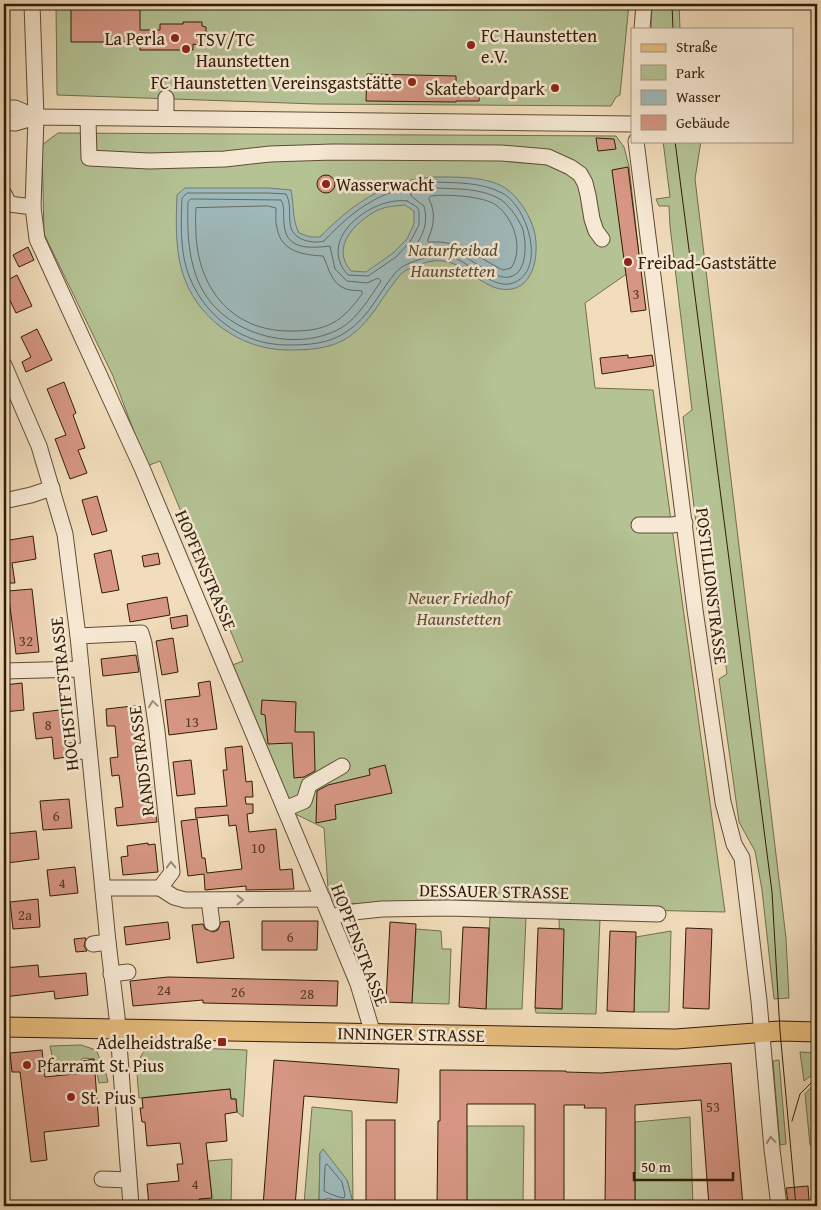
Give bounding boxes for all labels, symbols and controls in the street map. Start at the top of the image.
place label: FC Haunstetten e.V. [481,22,597,70]
place label: La Perla [105,25,165,52]
place label: TSV/TC Haunstetten [196,26,290,74]
legend [631,28,794,142]
marker: La Perla [169,32,181,44]
text: Straße [676,36,718,57]
marker: FC Haunstetten e.V. [465,39,477,51]
marker: TSV/TC Haunstetten [180,43,192,55]
text: Park [676,62,705,83]
place label: FC Haunstetten Vereinsgaststätte [151,69,402,96]
place label: Skateboardpark [425,75,546,102]
marker: FC Haunstetten Vereinsgaststätte [406,76,418,88]
marker: Skateboardpark [549,82,561,94]
text: Wasser [676,86,720,107]
text: Gebäude [676,112,730,133]
place label: Wasserwacht [336,171,435,198]
marker: Wasserwacht [320,178,332,190]
park label: Naturfreibad Haunstetten [407,236,498,284]
place label: Freibad-Gaststätte [638,249,777,276]
marker: Freibad-Gaststätte [622,256,634,268]
house number: 3 [632,283,640,304]
street label: HOPFENSTRASSE [168,505,244,635]
street label: POSTILLIONSTRASSE [689,506,735,666]
park label: Neuer Friedhof Haunstetten [407,584,514,632]
street label: HOCHSTIFTSTRASSE [42,616,86,772]
house number: 32 [19,630,33,651]
one-way arrow [148,700,159,708]
street label: RANDSTRASSE [121,704,161,818]
house number: 13 [185,711,199,732]
house number: 8 [44,714,52,735]
house number: 6 [52,805,60,826]
house number: 10 [251,837,265,858]
one-way arrow [165,861,176,869]
house number: 4 [58,872,66,893]
street label: DESSAUER STRASSE [419,876,569,906]
street label: HOPFENSTRASSE [324,880,396,1010]
one-way arrow [236,895,244,905]
house number: 2a [18,904,32,925]
house number: 6 [286,926,294,947]
house number: 24 [157,979,171,1000]
house number: 26 [231,981,245,1002]
house number: 28 [300,983,314,1004]
street label: INNINGER STRASSE [337,1019,485,1049]
place label: Adelheidstraße [97,1029,212,1056]
marker: Adelheidstraße [216,1036,228,1048]
place label: Pfarramt St. Pius [37,1052,164,1079]
marker: Pfarramt St. Pius [21,1059,33,1071]
place label: St. Pius [81,1084,136,1111]
marker: St. Pius [65,1091,77,1103]
house number: 53 [706,1096,720,1117]
one-way arrow [766,1136,777,1144]
scale bar [634,1150,732,1182]
text: 50 m [641,1156,672,1177]
house number: 4 [191,1173,199,1194]

